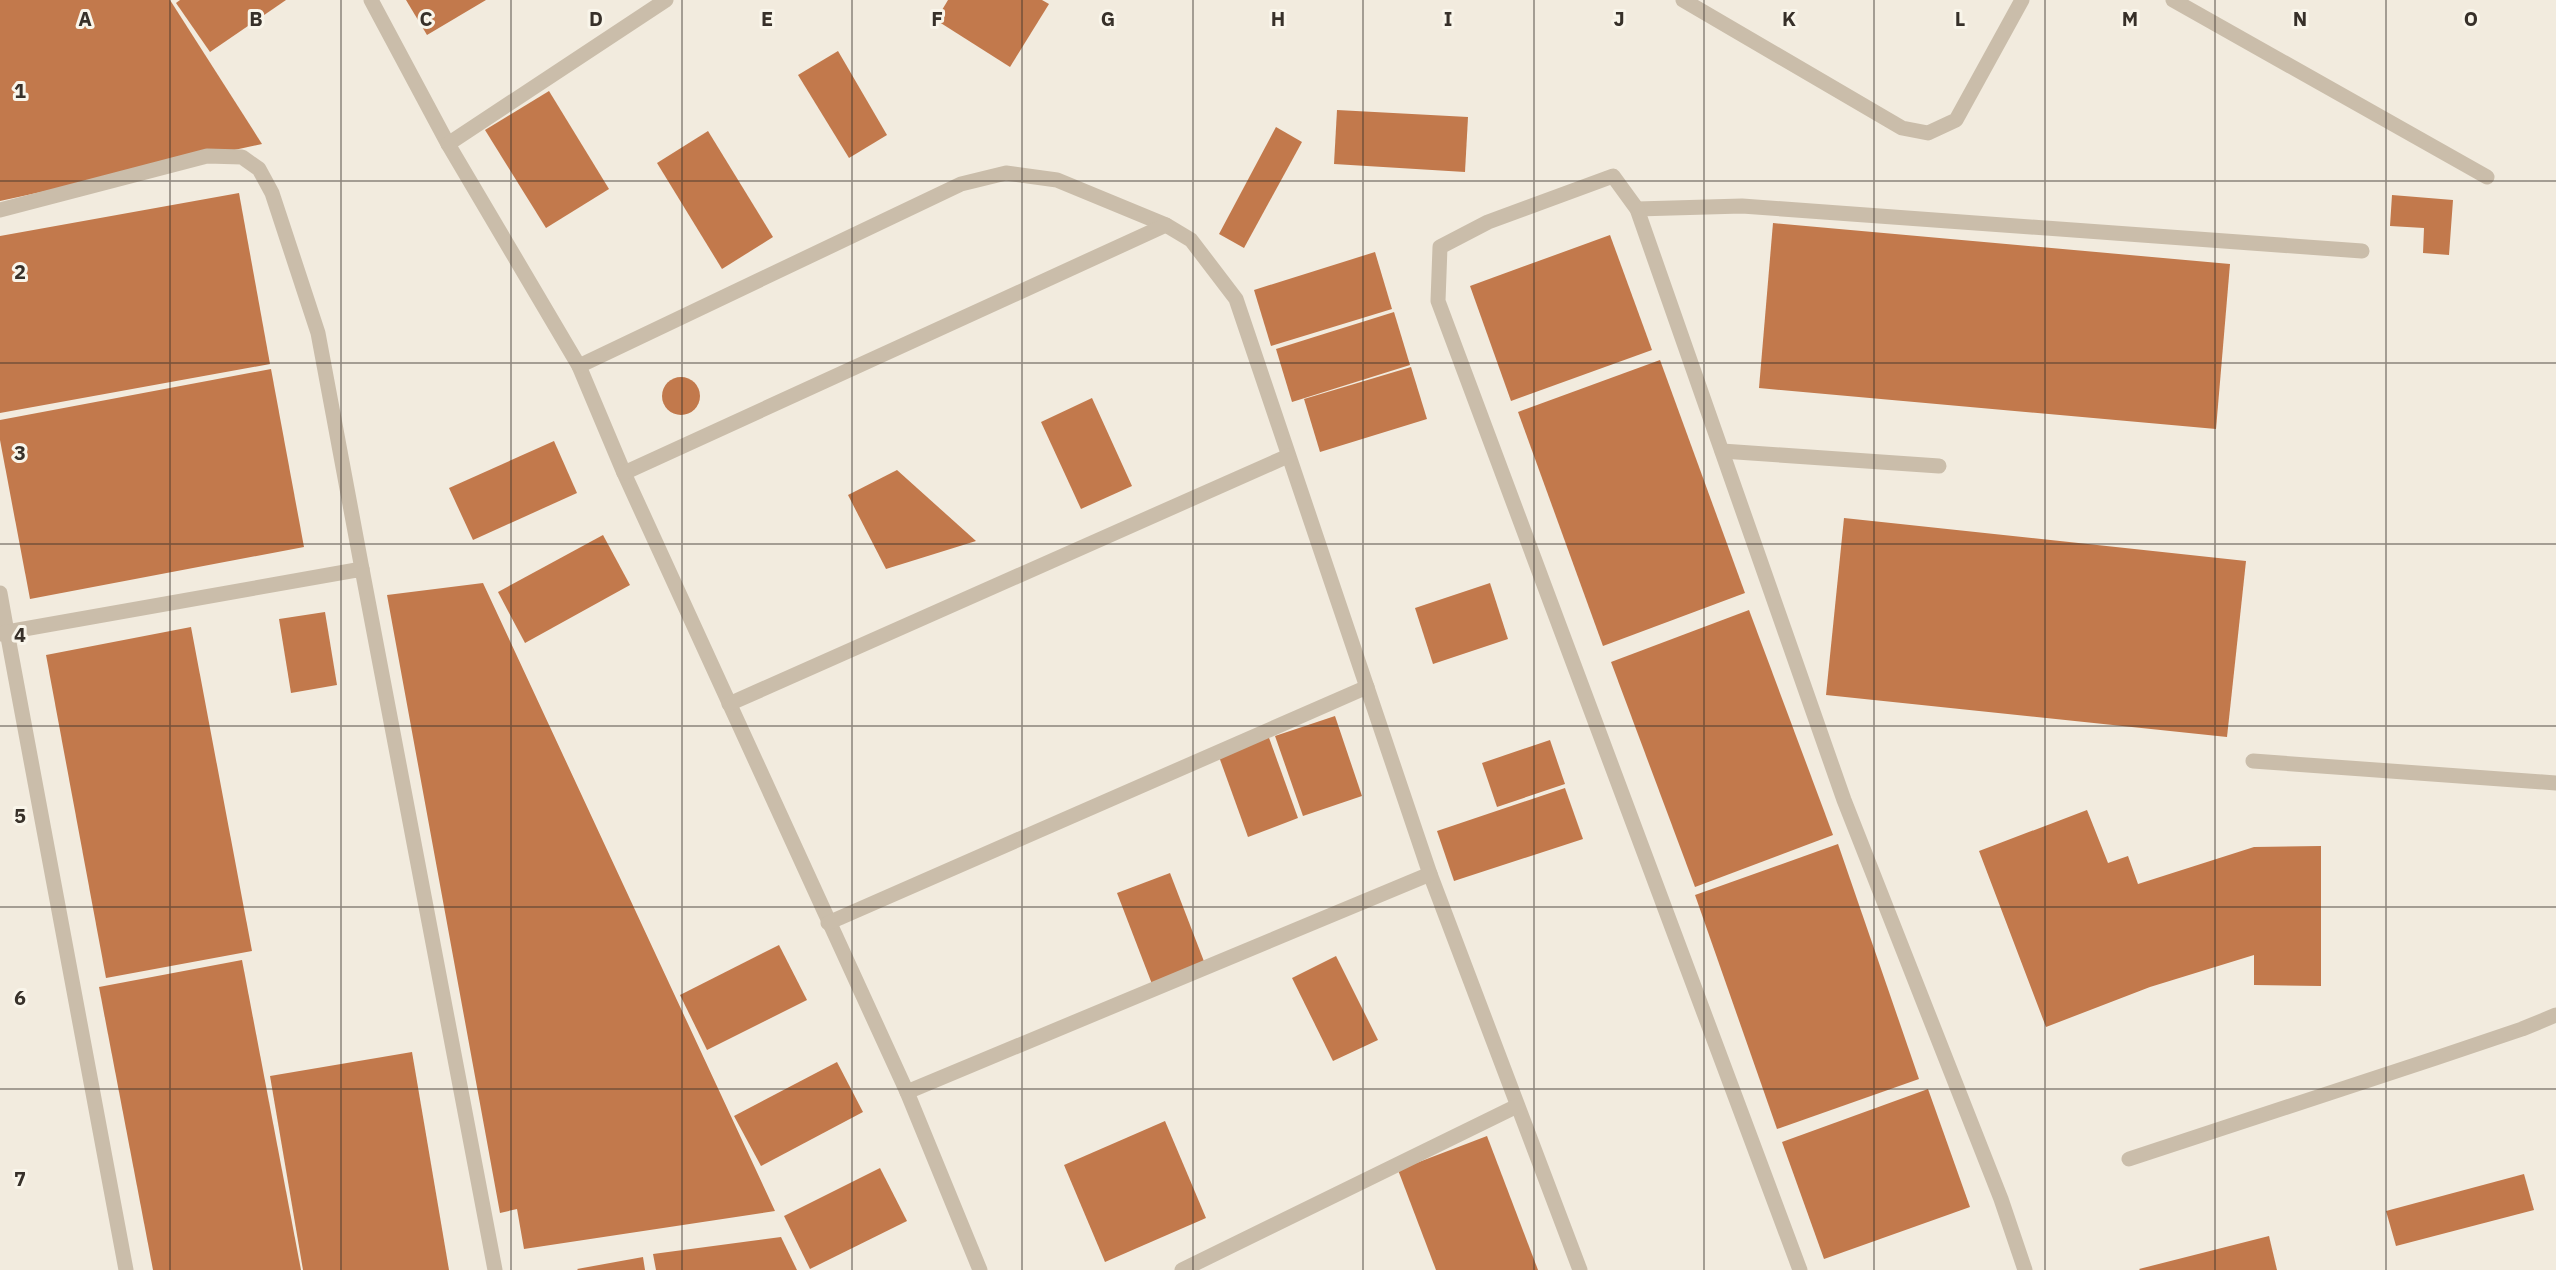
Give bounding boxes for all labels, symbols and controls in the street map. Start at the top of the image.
text: A [78,5,92,32]
text: B [249,5,263,32]
text: C [419,5,433,32]
text: D [589,5,603,32]
text: E [761,5,773,32]
text: F [931,5,943,32]
text: G [1101,5,1115,32]
text: H [1271,5,1285,32]
text: I [1444,5,1452,32]
text: J [1613,5,1625,32]
text: K [1782,5,1796,32]
text: L [1955,5,1965,32]
text: M [2122,5,2138,32]
text: N [2293,5,2307,32]
text: O [2464,5,2478,32]
text: 1 [14,77,26,104]
text: 2 [14,258,26,285]
text: 3 [14,439,26,466]
text: 4 [14,621,26,648]
text: 5 [14,802,26,829]
text: 6 [14,984,26,1011]
text: 7 [14,1165,26,1192]

